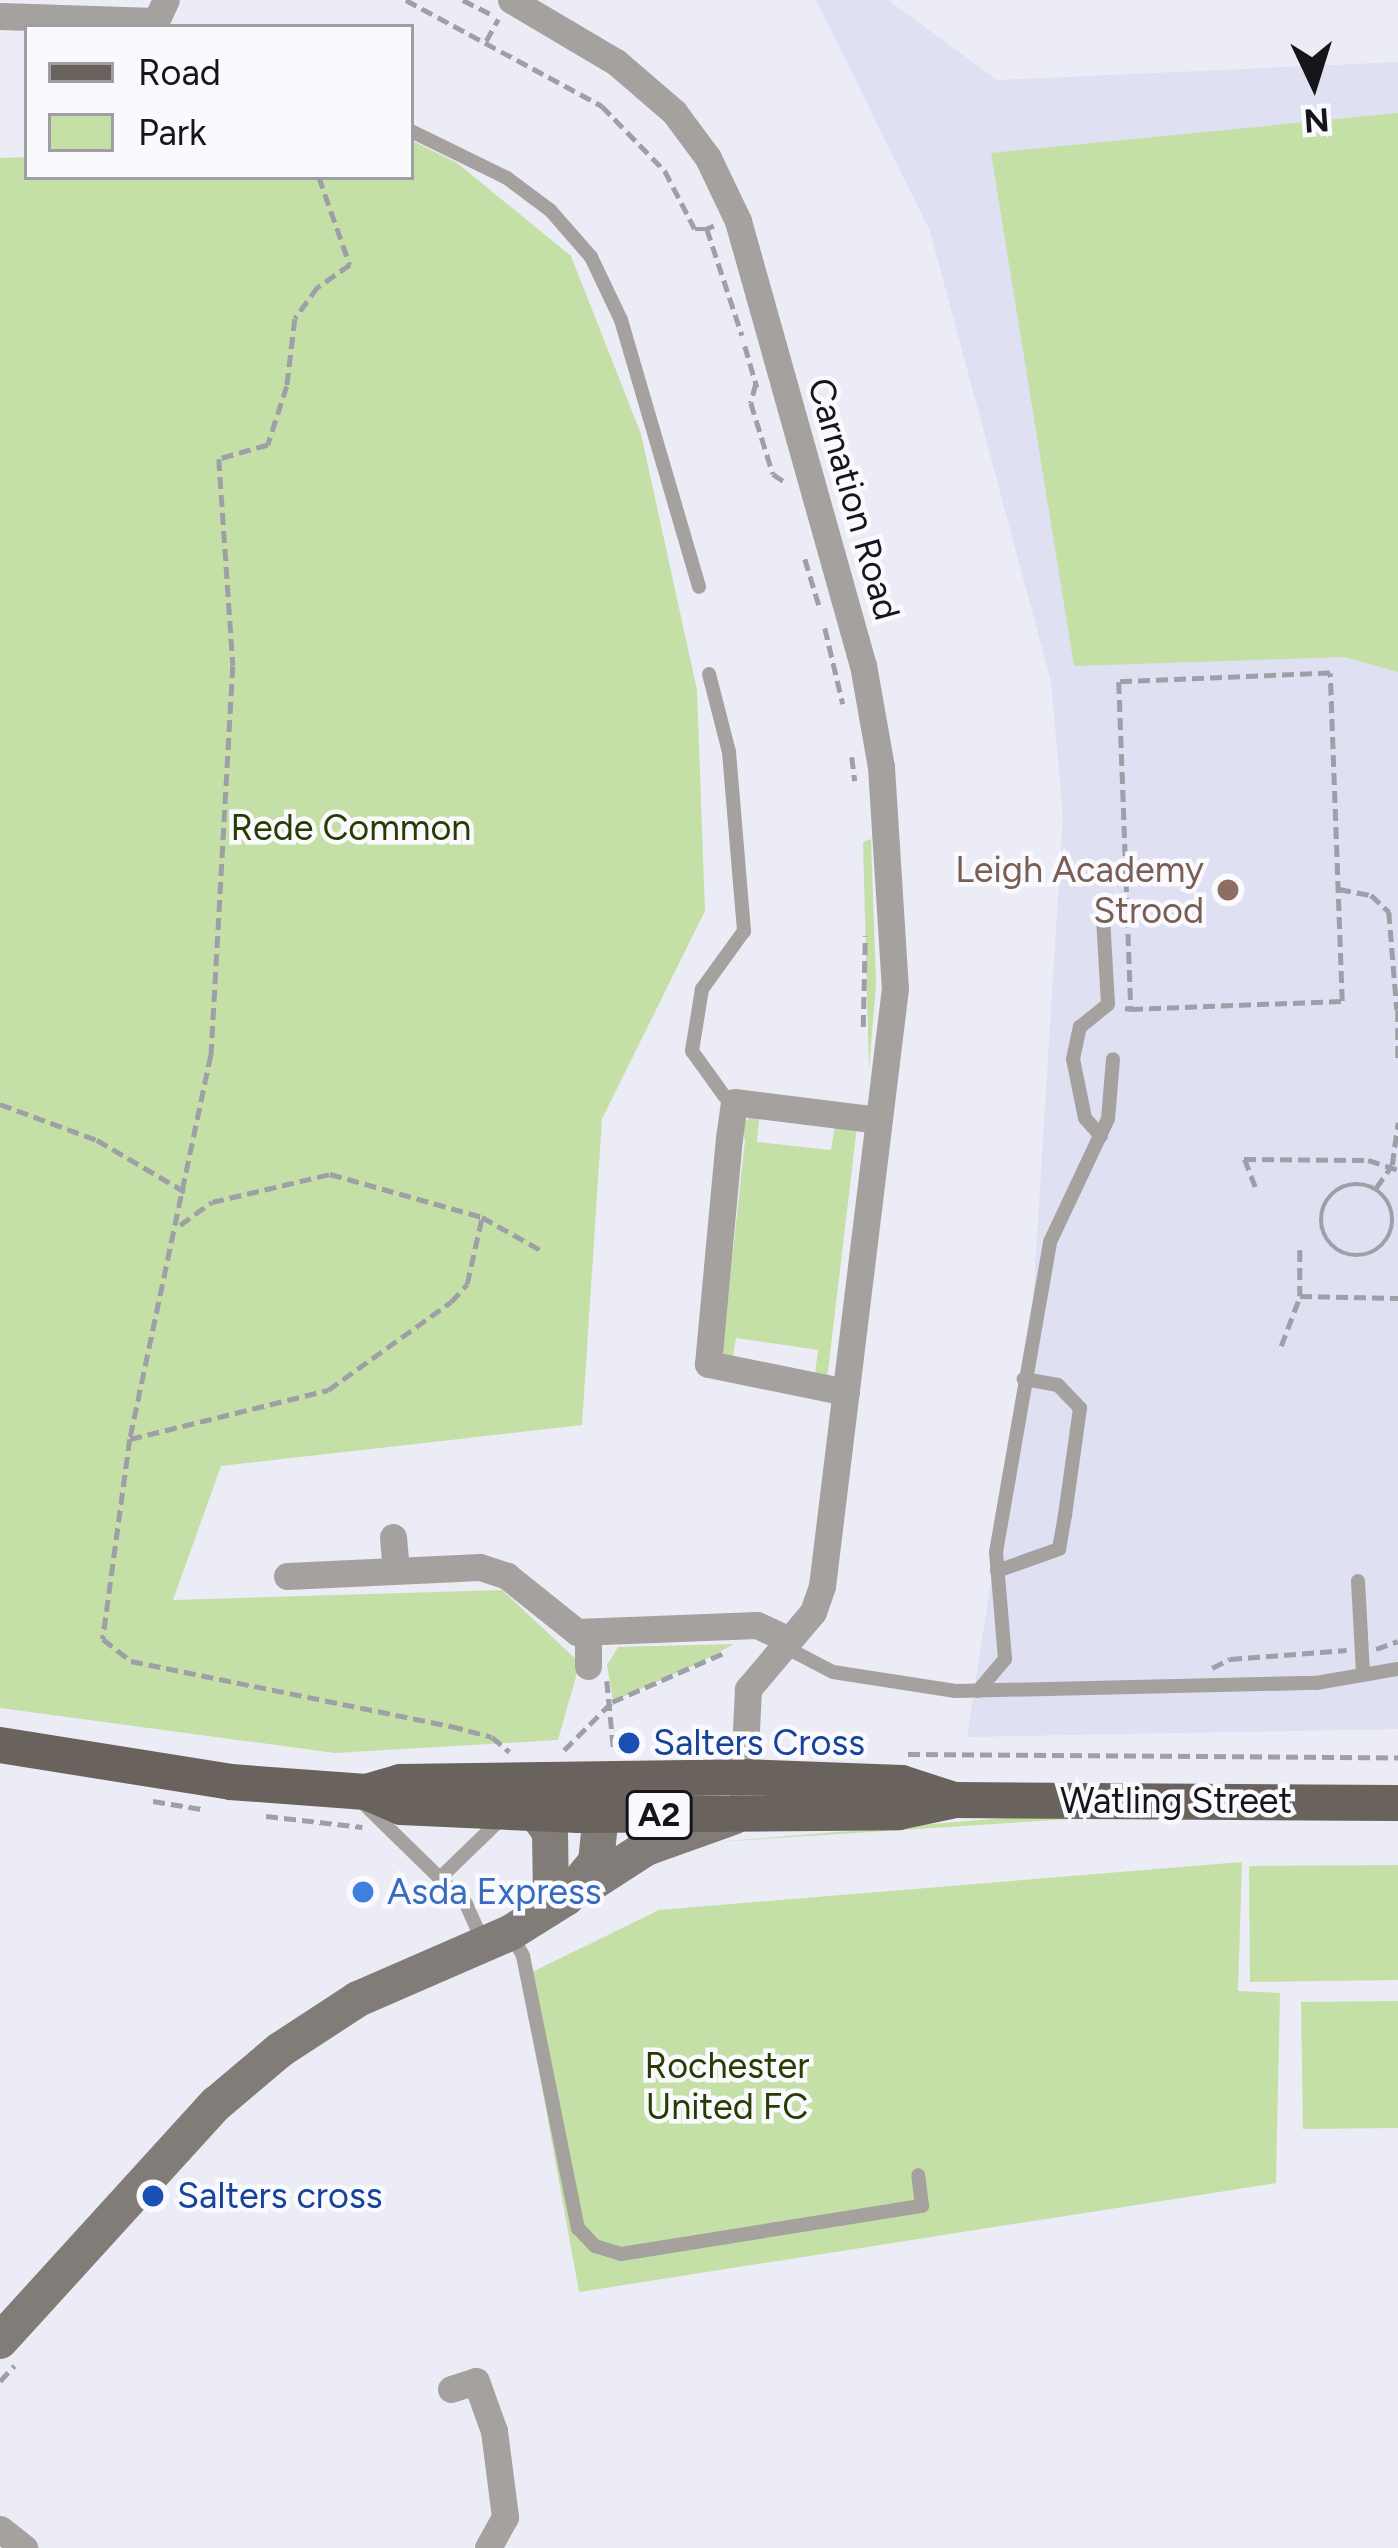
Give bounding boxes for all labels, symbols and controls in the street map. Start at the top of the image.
legend [24,24,414,180]
north arrow [1254,24,1374,144]
text: Road [138,51,221,94]
text: N [1302,100,1331,141]
text: Park [138,111,206,154]
street label: Carnation Road [799,373,909,625]
park label: Rede Common [231,806,471,850]
place label: Leigh Academy Strood [955,847,1204,932]
marker: Leigh Academy Strood [1215,877,1241,903]
place label: Salters Cross [653,1721,865,1765]
marker: Salters Cross [616,1730,642,1756]
street label: Watling Street [1060,1779,1292,1823]
road number: A2 [623,1788,695,1842]
place label: Asda Express [387,1870,602,1914]
marker: Asda Express [350,1879,376,1905]
park label: Rochester United FC [645,2043,809,2128]
place label: Salters cross [177,2174,382,2218]
marker: Salters cross [140,2183,166,2209]

